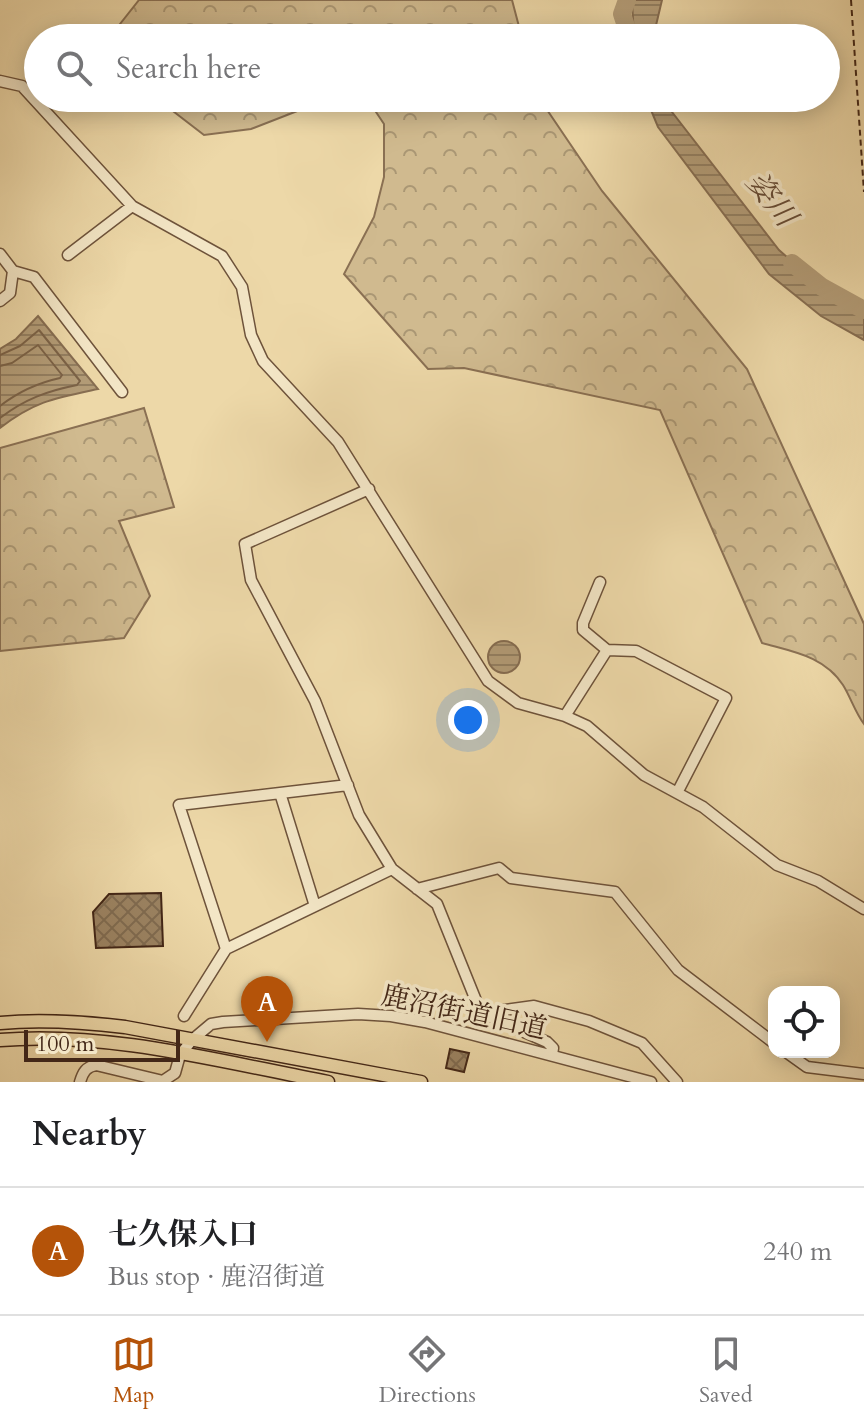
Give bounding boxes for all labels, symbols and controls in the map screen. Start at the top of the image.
search box [24,24,840,112]
icon: search [52,46,96,90]
text: Search here [116,48,261,89]
water label: 姿川 [736,163,807,238]
your location [448,700,488,740]
pin: A [241,976,293,1042]
street label: 鹿沼街道旧道 [378,976,550,1048]
map controls [768,986,840,1058]
button: locate [768,986,840,1058]
scale bar [24,1026,180,1062]
text: 100 m [36,1029,94,1059]
text: Nearby [32,1111,147,1157]
text: 七久保入口 [108,1214,258,1255]
text: A [48,1234,68,1269]
text: 240 m [763,1234,832,1269]
text: Bus stop · 鹿沼街道 [108,1259,325,1294]
tab: Map [112,1332,156,1410]
tab: Directions [379,1332,476,1410]
tab: Saved [699,1332,752,1410]

